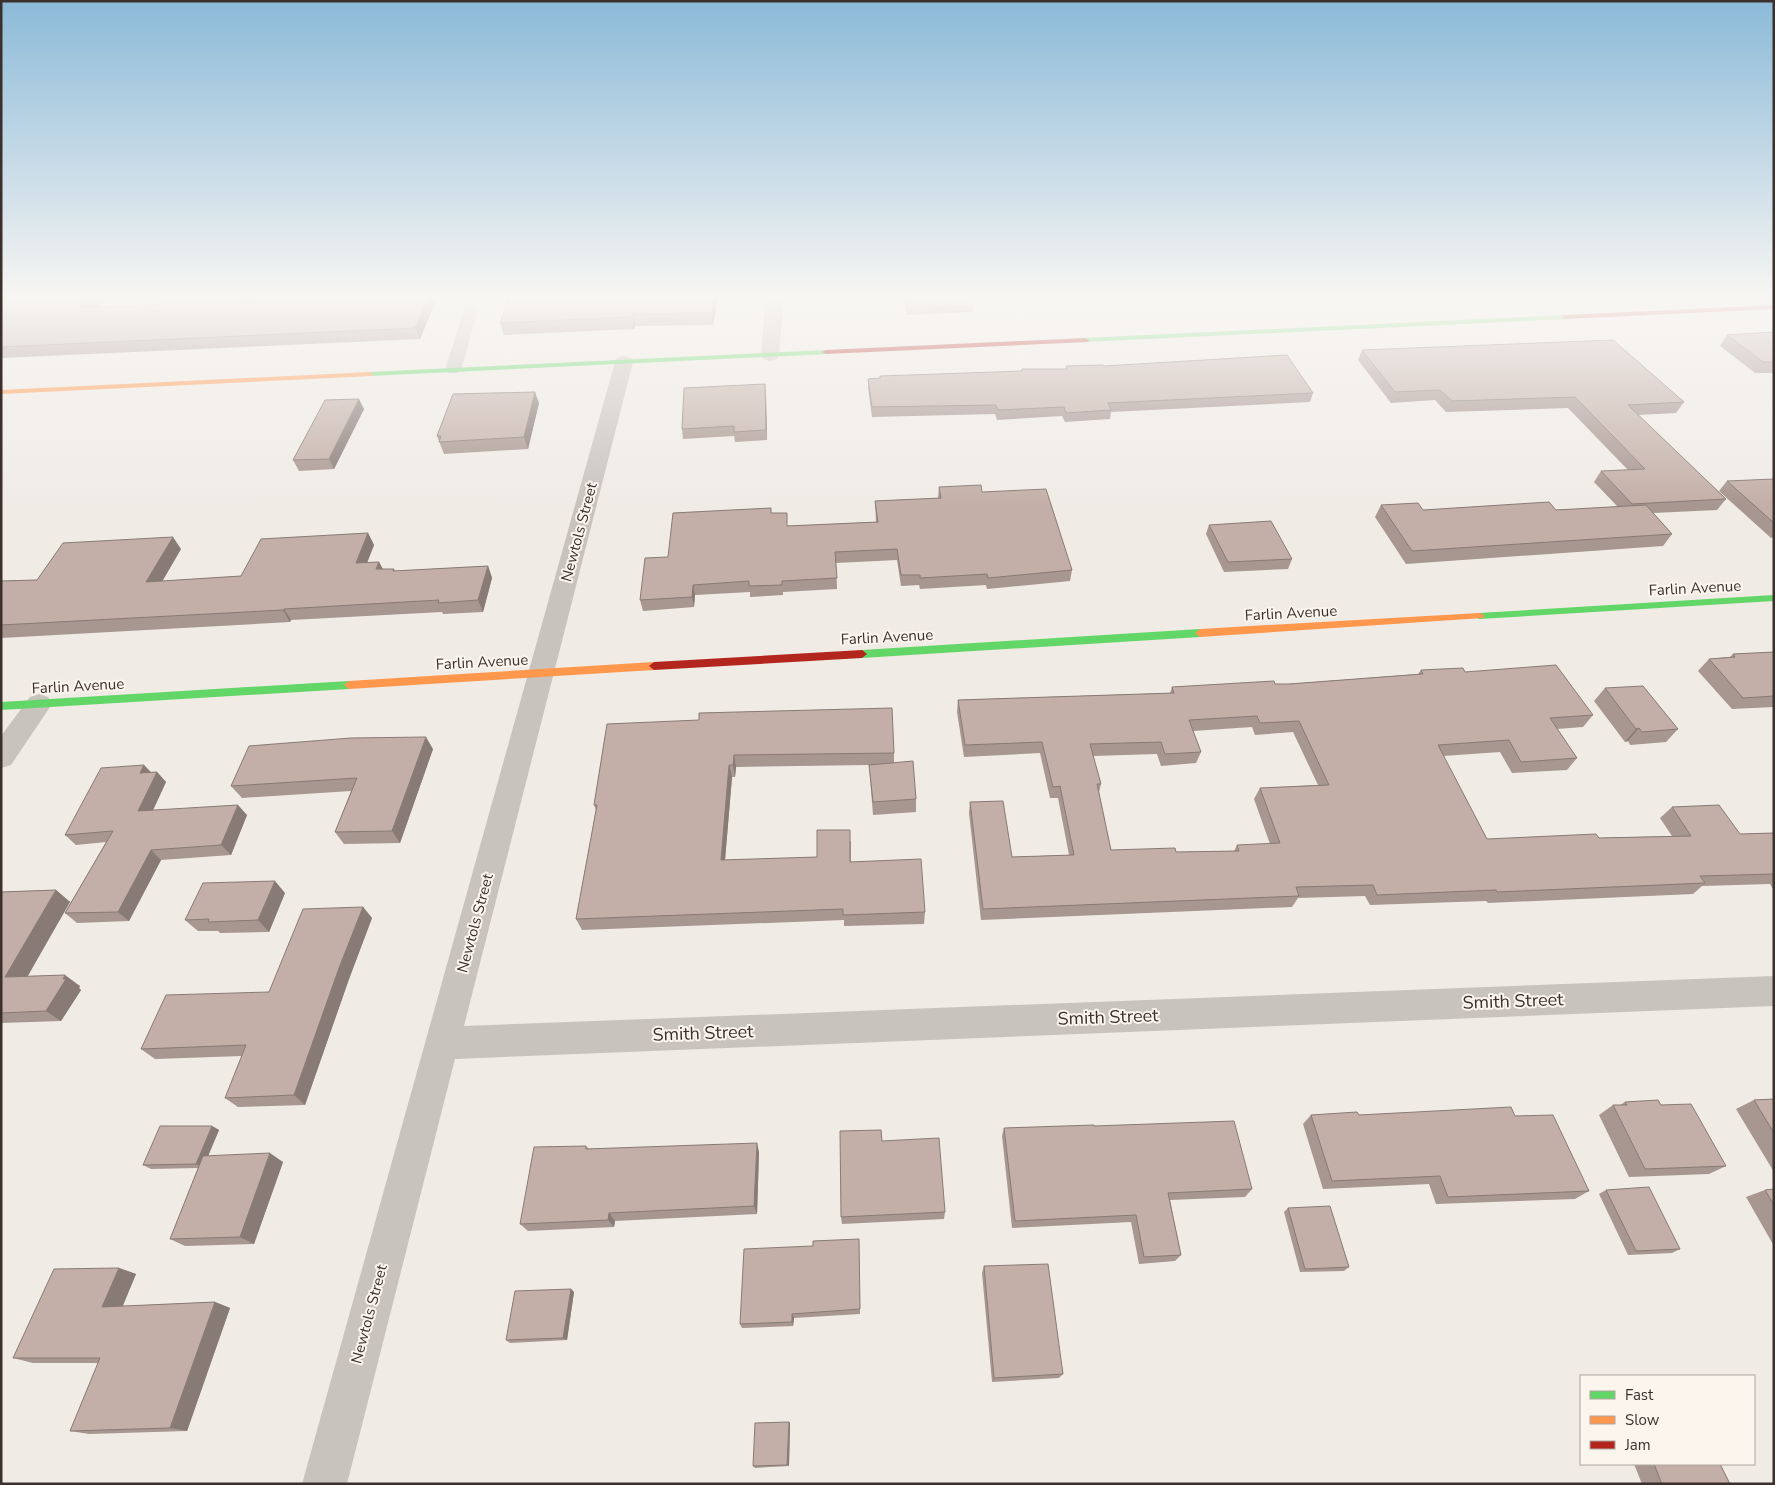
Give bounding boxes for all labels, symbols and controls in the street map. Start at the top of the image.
street label: Newtols Street [556,480,602,584]
street label: Farlin Avenue [1648,576,1742,600]
street label: Farlin Avenue [1244,601,1338,625]
street label: Farlin Avenue [840,625,934,649]
street label: Farlin Avenue [435,650,529,674]
street label: Farlin Avenue [31,674,125,698]
street label: Newtols Street [452,871,498,975]
street label: Smith Street [1462,987,1565,1015]
street label: Smith Street [1057,1003,1160,1031]
street label: Smith Street [652,1019,755,1047]
street label: Newtols Street [346,1262,392,1366]
legend [1580,1375,1755,1465]
text: Fast [1625,1385,1654,1405]
text: Slow [1625,1410,1660,1430]
text: Jam [1624,1435,1651,1455]

